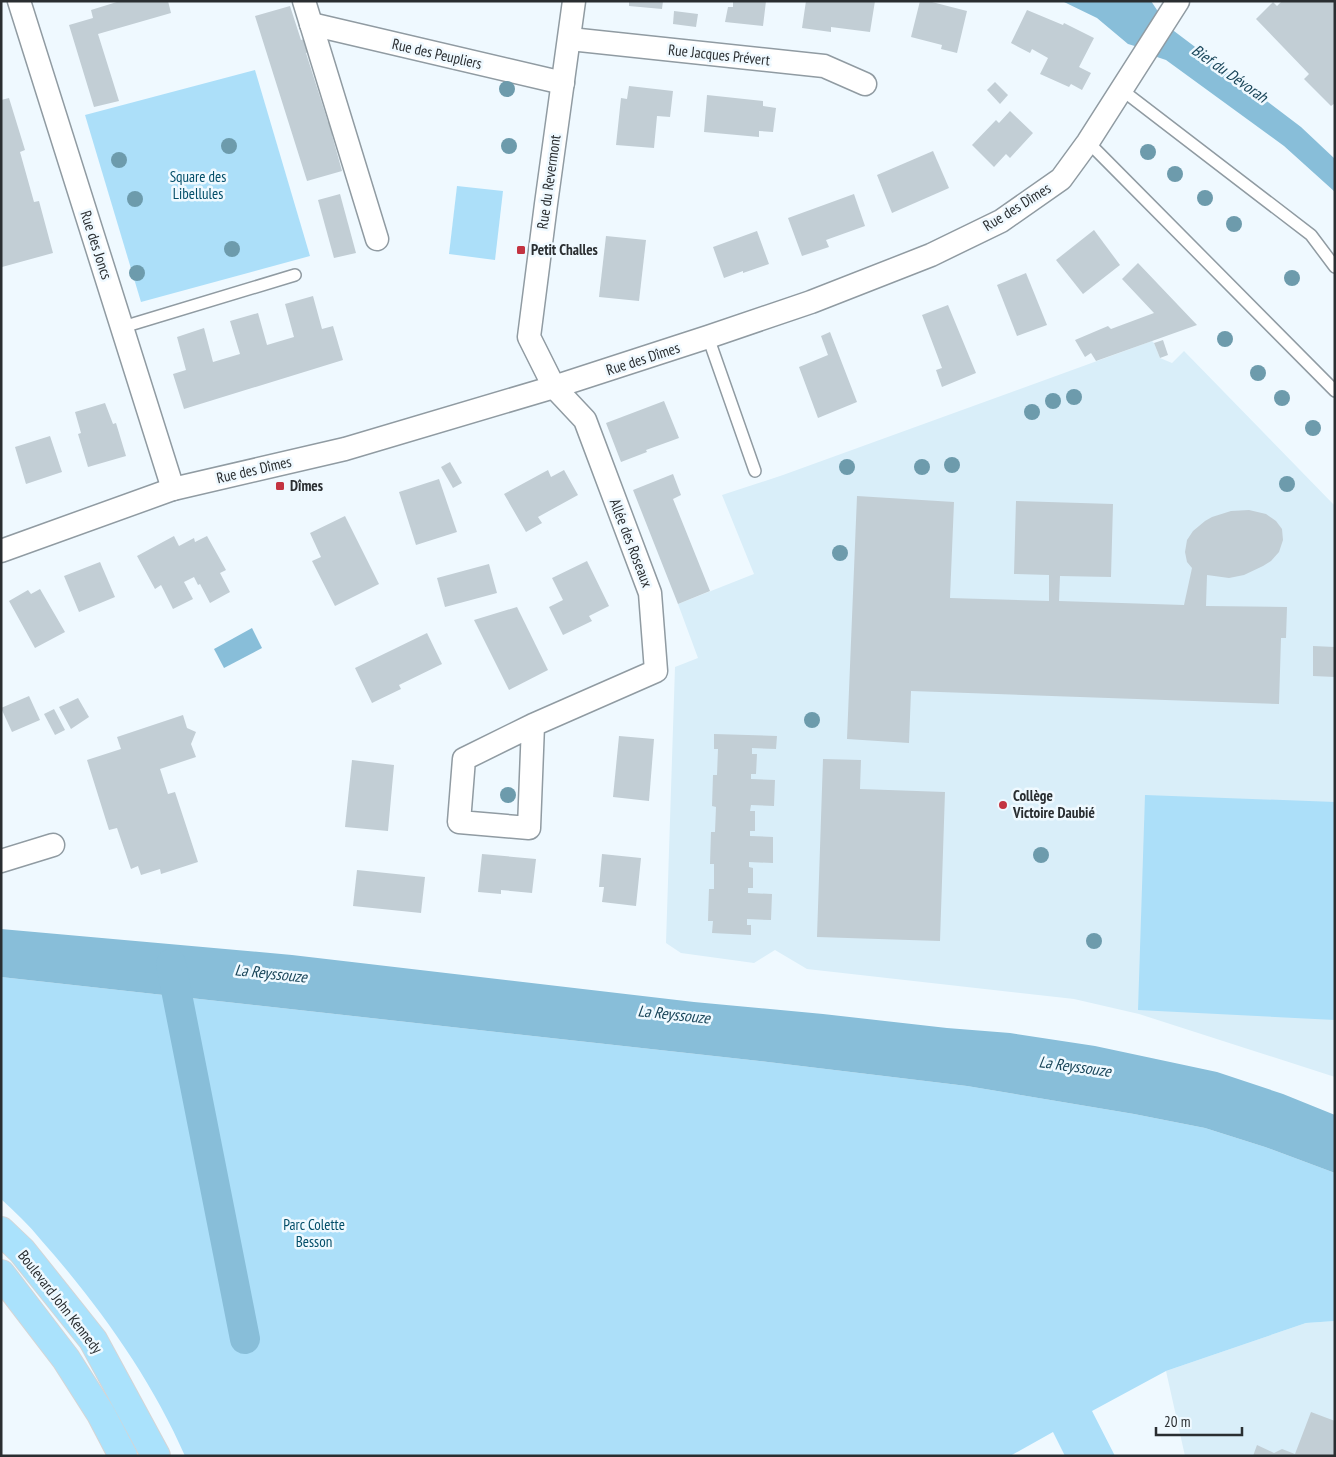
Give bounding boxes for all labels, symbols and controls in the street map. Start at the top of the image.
street label: Rue des Peupliers [390,34,484,73]
street label: Rue Jacques Prévert [667,40,771,69]
water label: Bief du Dévorah [1188,40,1273,107]
street label: Rue du Revermont [532,134,565,230]
park label: Square des Libellules [170,167,226,203]
street label: Rue des Dîmes [979,178,1054,235]
street label: Rue des Joncs [76,208,116,282]
place label: Petit Challes [531,240,598,259]
marker: Petit Challes [515,244,527,256]
street label: Rue des Dîmes [604,338,682,379]
street label: Rue des Dîmes [215,452,293,487]
place label: Dîmes [290,476,323,495]
marker: Dîmes [274,480,286,492]
street label: Allée des Roseaux [606,496,657,590]
place label: Collège Victoire Daubié [1012,786,1095,822]
marker: Collège Victoire Daubié [997,799,1009,811]
water label: La Reyssouze [234,959,309,987]
water label: La Reyssouze [637,1000,712,1028]
water label: La Reyssouze [1038,1051,1114,1081]
park label: Parc Colette Besson [283,1215,345,1251]
street label: Boulevard John Kennedy [14,1246,107,1357]
scale bar [1156,1404,1242,1436]
text: 20 m [1164,1412,1190,1431]

